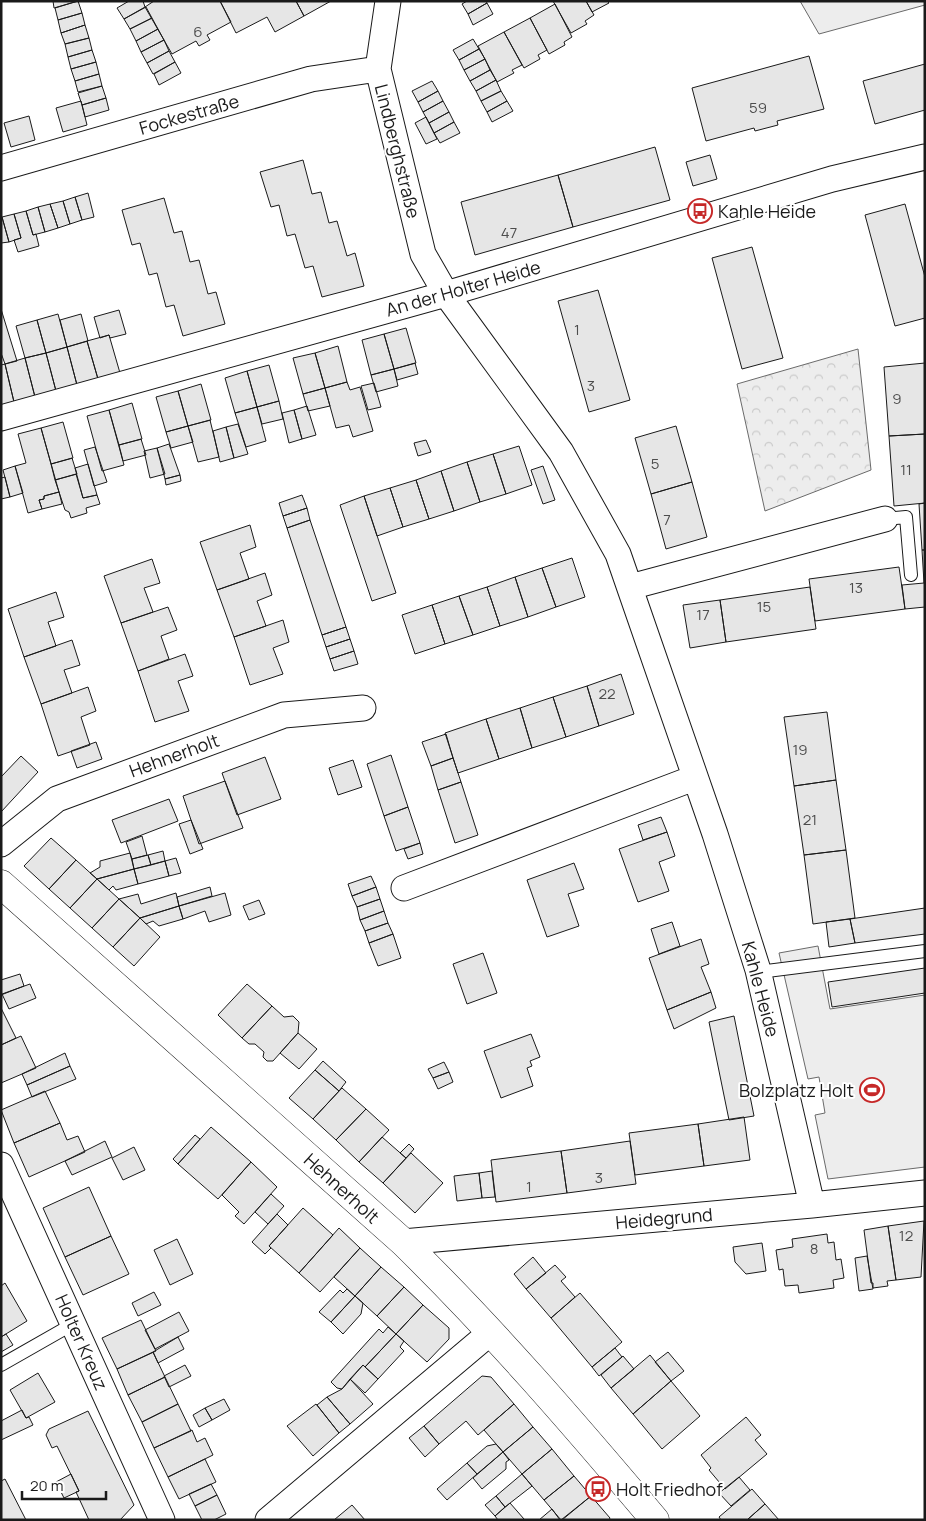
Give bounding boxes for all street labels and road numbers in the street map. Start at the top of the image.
street label: Lindberghstraße [370,81,426,221]
street label: Fockestraße [136,88,242,140]
street label: An der Holter Heide [383,254,543,322]
street label: Hehnerholt [126,728,222,782]
street label: Kahle Heide [737,939,785,1039]
street label: Hehnerholt [299,1148,385,1228]
street label: Heidegrund [614,1202,714,1234]
street label: Holter Kreuz [50,1290,114,1394]

